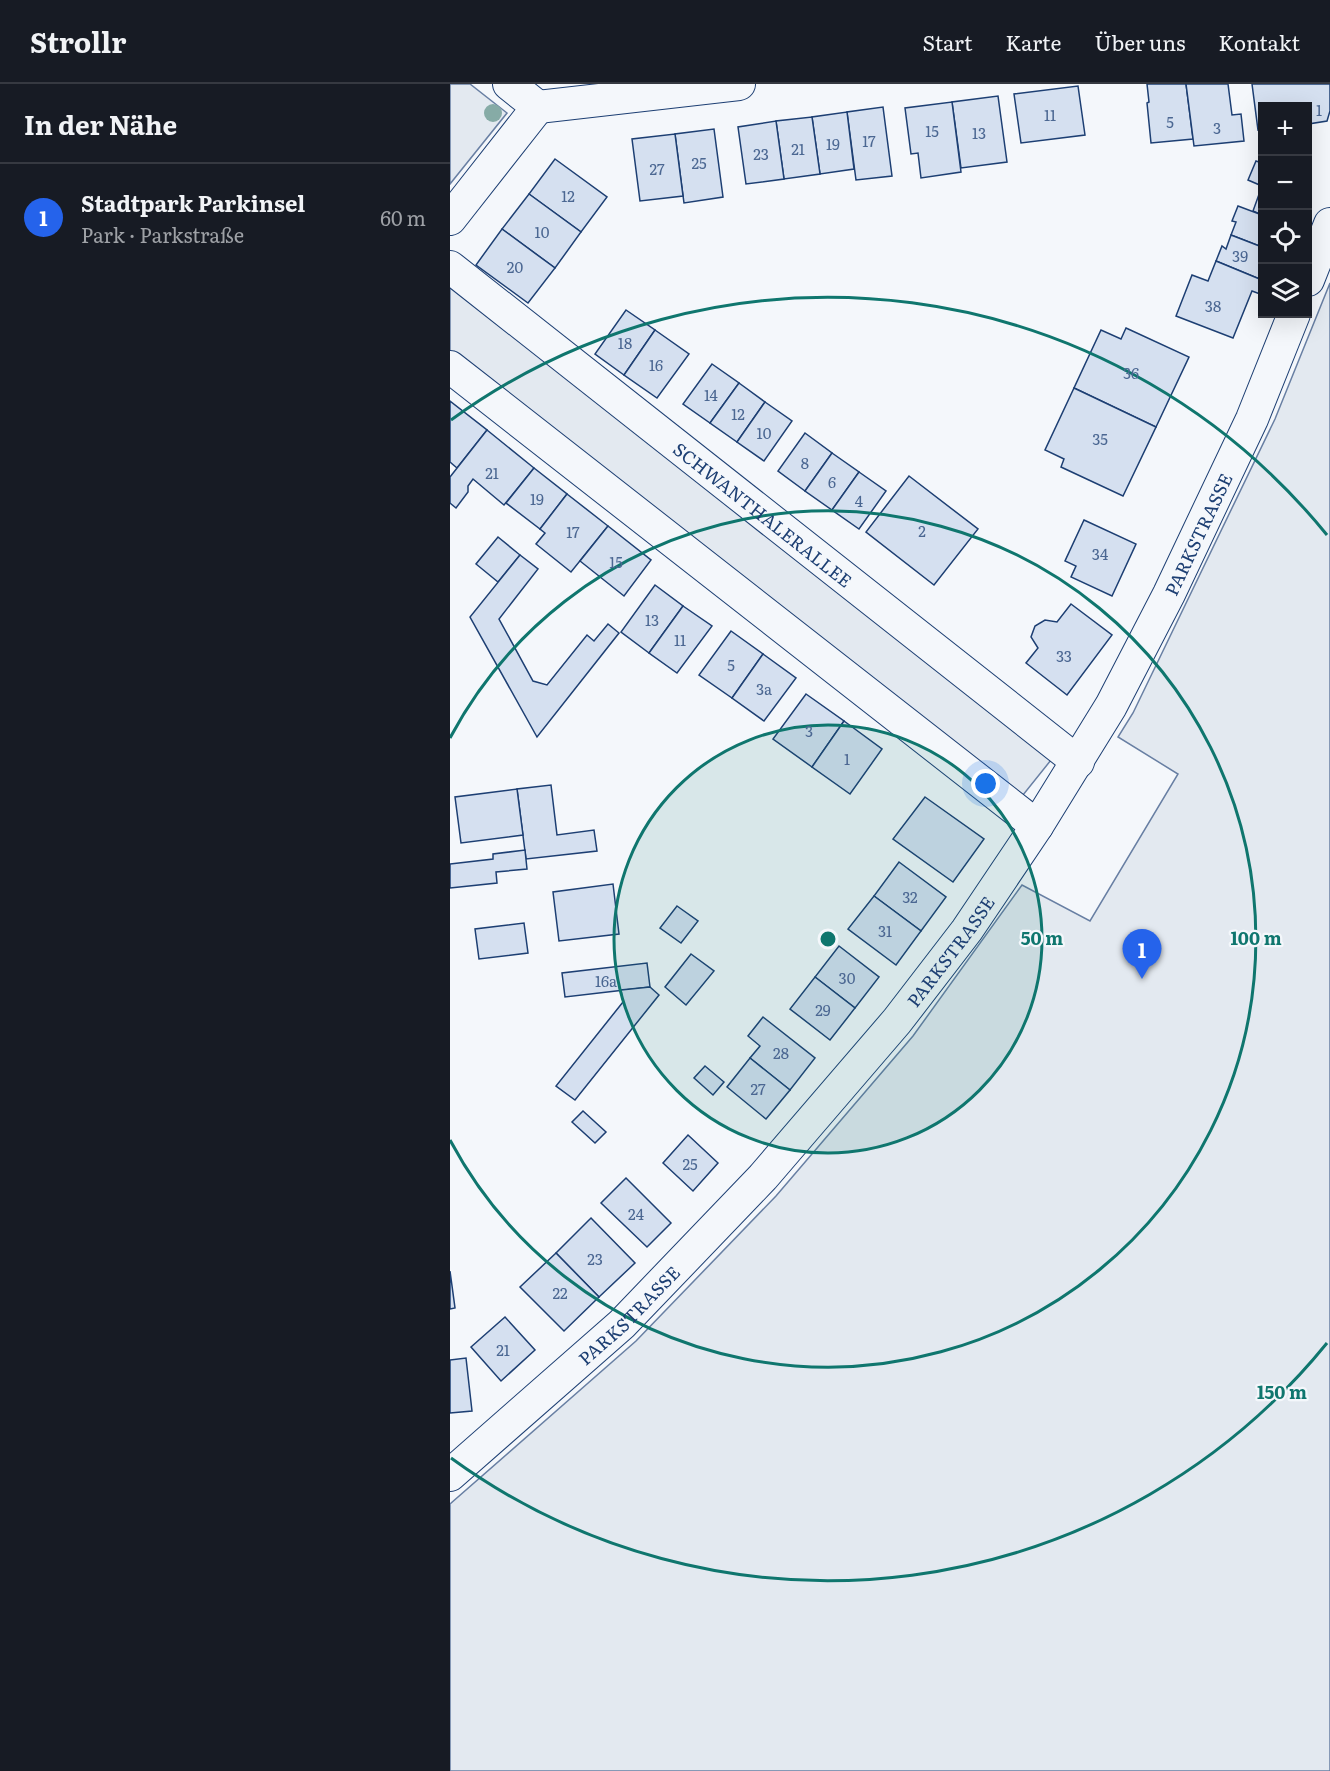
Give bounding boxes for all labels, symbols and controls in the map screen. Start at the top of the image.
text: Strollr [30,20,126,62]
text: Start [922,26,973,57]
text: Karte [1006,26,1061,57]
text: Über uns [1094,26,1185,57]
text: Kontakt [1218,26,1300,57]
house number: 1 [1316,98,1322,121]
map controls [1258,102,1312,318]
button: + [1258,102,1312,156]
house number: 11 [1044,103,1056,126]
text: In der Nähe [24,104,177,143]
house number: 5 [1166,110,1174,133]
house number: 3 [1213,116,1221,139]
house number: 15 [925,119,939,142]
house number: 13 [972,121,986,144]
house number: 17 [862,129,876,152]
house number: 19 [826,132,840,155]
house number: 21 [791,137,805,160]
house number: 23 [753,142,769,165]
house number: 25 [691,151,707,174]
button: − [1258,156,1312,210]
house number: 27 [649,157,665,180]
house number: 12 [561,184,575,207]
text: Stadtpark Parkinsel [81,186,305,219]
text: 1 [39,202,48,232]
text: 60 m [380,202,426,232]
button: locate [1258,210,1312,264]
text: Park · Parkstraße [81,219,244,249]
house number: 10 [535,220,550,243]
house number: 39 [1232,244,1248,267]
house number: 20 [507,255,523,278]
button: layers [1258,264,1312,318]
house number: 38 [1205,294,1221,317]
house number: 18 [618,331,632,354]
house number: 16 [649,353,663,376]
house number: 36 [1123,361,1139,384]
house number: 14 [704,383,718,406]
house number: 12 [731,402,745,425]
house number: 10 [757,421,772,444]
house number: 35 [1092,427,1108,450]
street label: SCHWANTHALERALLEE [668,435,859,593]
house number: 8 [801,451,809,474]
house number: 21 [485,461,499,484]
street label: PARKSTRASSE [1157,468,1238,600]
house number: 6 [828,470,836,493]
house number: 19 [530,487,544,510]
house number: 4 [855,489,863,512]
house number: 2 [918,519,926,542]
house number: 17 [566,520,580,543]
house number: 34 [1092,542,1108,565]
house number: 15 [609,550,623,573]
house number: 13 [645,608,659,631]
house number: 11 [674,628,686,651]
house number: 33 [1056,644,1072,667]
house number: 5 [727,653,735,676]
house number: 3a [756,677,773,700]
house number: 3 [805,719,813,742]
house number: 1 [844,747,850,770]
your location [971,769,1000,798]
house number: 32 [902,885,918,908]
street label: PARKSTRASSE [899,890,1000,1012]
house number: 31 [878,919,892,942]
text: 50 m [1021,924,1063,951]
text: 100 m [1230,924,1282,951]
centre of rings [818,929,838,949]
pin: 1 [1122,930,1162,979]
house number: 30 [839,966,856,989]
house number: 16a [595,969,618,992]
house number: 29 [815,998,831,1021]
house number: 28 [773,1041,789,1064]
house number: 27 [750,1077,766,1100]
house number: 25 [682,1152,698,1175]
house number: 24 [628,1202,644,1225]
house number: 23 [587,1247,603,1270]
street label: PARKSTRASSE [572,1259,685,1371]
house number: 22 [552,1281,568,1304]
house number: 21 [496,1338,510,1361]
text: 150 m [1257,1378,1307,1405]

